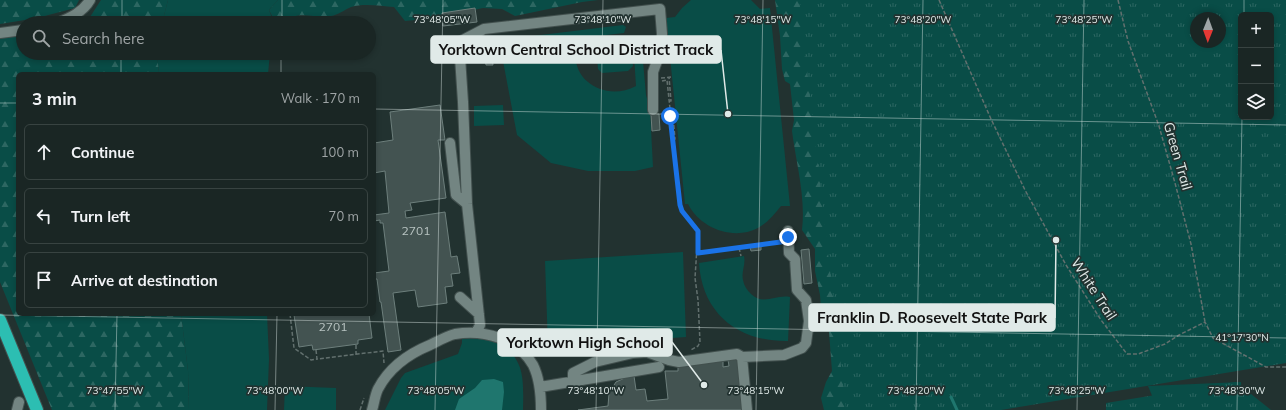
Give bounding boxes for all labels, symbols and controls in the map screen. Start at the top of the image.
north arrow [1190,12,1226,48]
map controls [1238,12,1274,120]
button: + [1238,12,1274,48]
text: 73°48'05"W [414,13,470,26]
text: 73°48'10"W [575,13,631,26]
text: 73°48'15"W [735,13,791,26]
text: 73°48'20"W [895,13,951,26]
text: 73°48'25"W [1056,13,1112,26]
search box [16,16,376,60]
icon: search [30,27,52,49]
text: Search here [62,29,144,48]
callout: Yorktown Central School District Track [431,36,721,63]
text: Yorktown Central School District Track [438,40,714,59]
button: − [1238,48,1274,84]
button: layers [1238,84,1274,120]
text: 3 min [32,88,77,109]
text: Walk · 170 m [281,90,360,106]
route start [661,107,679,125]
street label: Green Trail [1160,120,1196,192]
icon: ahead [33,141,55,163]
text: Continue [71,143,134,162]
text: 100 m [321,144,359,160]
icon: left [33,205,55,227]
text: Turn left [71,207,130,226]
text: 70 m [329,208,359,224]
house number: 2701 [402,223,430,238]
route end [779,228,797,246]
street label: White Trail [1067,254,1121,324]
icon: arrive [33,269,55,291]
text: Arrive at destination [71,271,218,290]
callout: Franklin D. Roosevelt State Park [809,304,1055,331]
text: Franklin D. Roosevelt State Park [817,308,1048,327]
house number: 2701 [319,319,347,334]
callout: Yorktown High School [498,329,672,356]
text: 41°17'30"N [1215,331,1269,344]
text: Yorktown High School [505,333,664,352]
text: 73°47'55"W [87,384,143,397]
text: 73°48'00"W [247,384,303,397]
text: 73°48'05"W [408,384,464,397]
text: 73°48'10"W [568,384,624,397]
text: 73°48'15"W [728,384,784,397]
text: 73°48'20"W [888,384,944,397]
text: 73°48'25"W [1049,384,1105,397]
text: 73°48'30"W [1209,384,1265,397]

